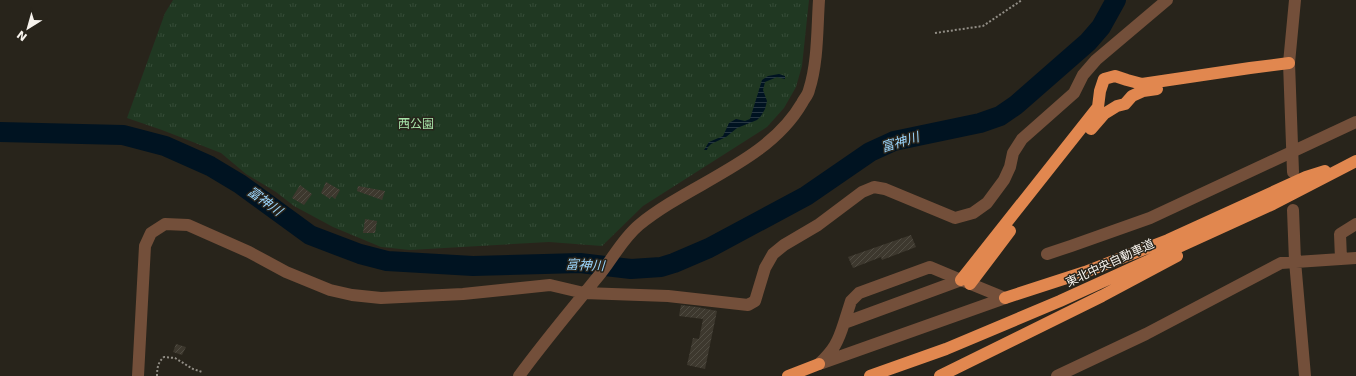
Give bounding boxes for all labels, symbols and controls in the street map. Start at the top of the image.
north arrow [8,8,48,48]
text: N [15,28,30,44]
park label: 西公園 [398,117,434,131]
water label: 富神川 [879,129,923,155]
water label: 富神川 [245,183,287,220]
street label: 東北中央自動車道 [1064,236,1156,290]
water label: 富神川 [565,256,607,274]

